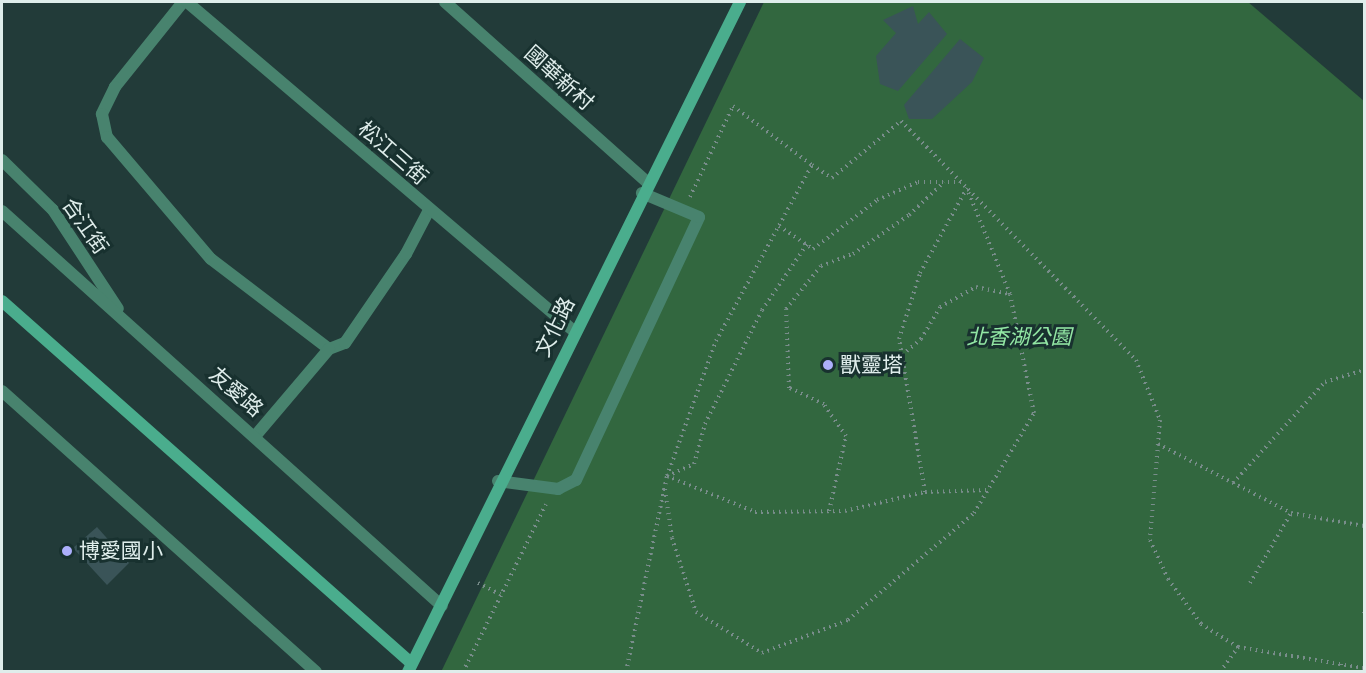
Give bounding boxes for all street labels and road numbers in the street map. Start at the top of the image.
street label: 國華新村 [519,41,599,115]
street label: 松江三街 [353,116,433,190]
street label: 合江街 [57,193,113,259]
street label: 文化路 [530,293,580,361]
street label: 友愛路 [204,362,268,422]

